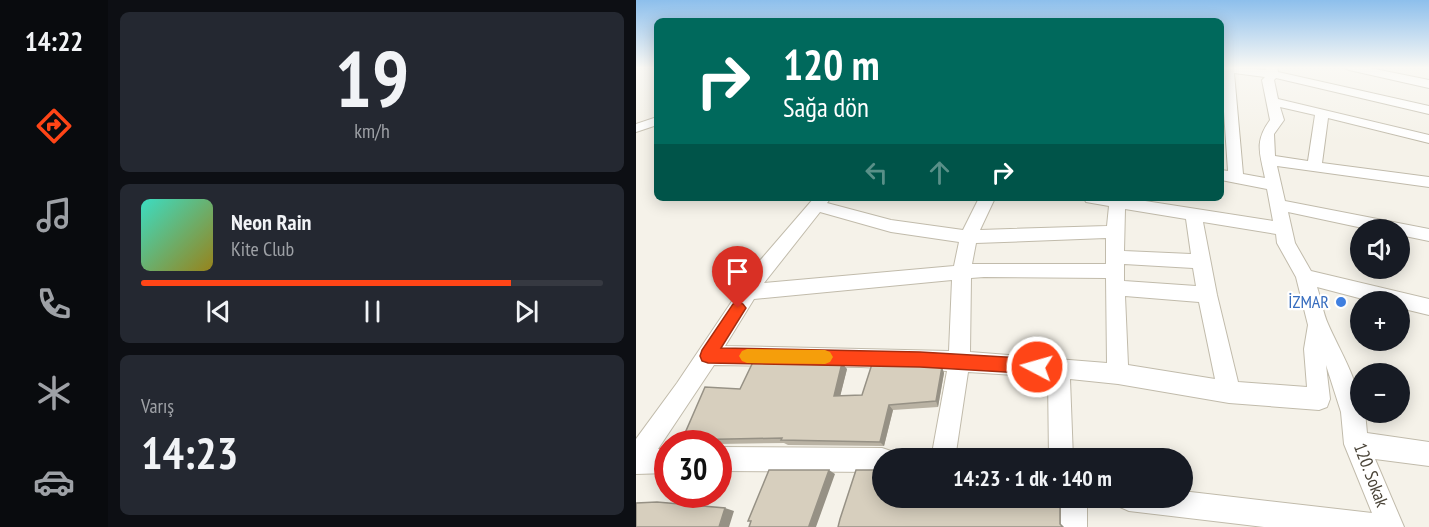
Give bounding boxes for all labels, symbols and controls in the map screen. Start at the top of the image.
text: 14:22 [25,24,83,58]
text: 19 [335,28,409,129]
text: 120 m [783,37,880,92]
icon: right [684,42,762,120]
text: Sağa dön [783,90,869,124]
icon: directions [33,105,75,147]
text: km/h [354,118,390,144]
icon: left [860,156,893,189]
icon: ahead [923,156,956,189]
icon: right [986,156,1019,189]
icon: music [33,194,75,236]
text: Neon Rain [231,208,311,236]
map controls [1350,219,1410,423]
button: sound [1350,219,1410,279]
text: Kite Club [231,236,294,262]
pin [712,246,763,308]
icon: arrive [721,255,754,288]
icon: phone [33,283,75,325]
place label: İZMAR [1288,290,1329,313]
button: + [1350,291,1410,351]
icon: previous [202,295,235,328]
icon: pause [356,295,389,328]
icon: next [510,295,543,328]
marker: İZMAR [1334,295,1348,309]
position arrow [1005,335,1069,399]
button: − [1350,363,1410,423]
icon: climate [33,372,75,414]
text: Varış [141,393,174,419]
text: 14:23 [141,423,238,481]
speed limit sign: 30 [654,430,732,508]
street label: 120. Sokak [1349,440,1394,510]
icon: car [33,461,75,503]
text: 14:23 · 1 dk · 140 m [953,464,1112,492]

